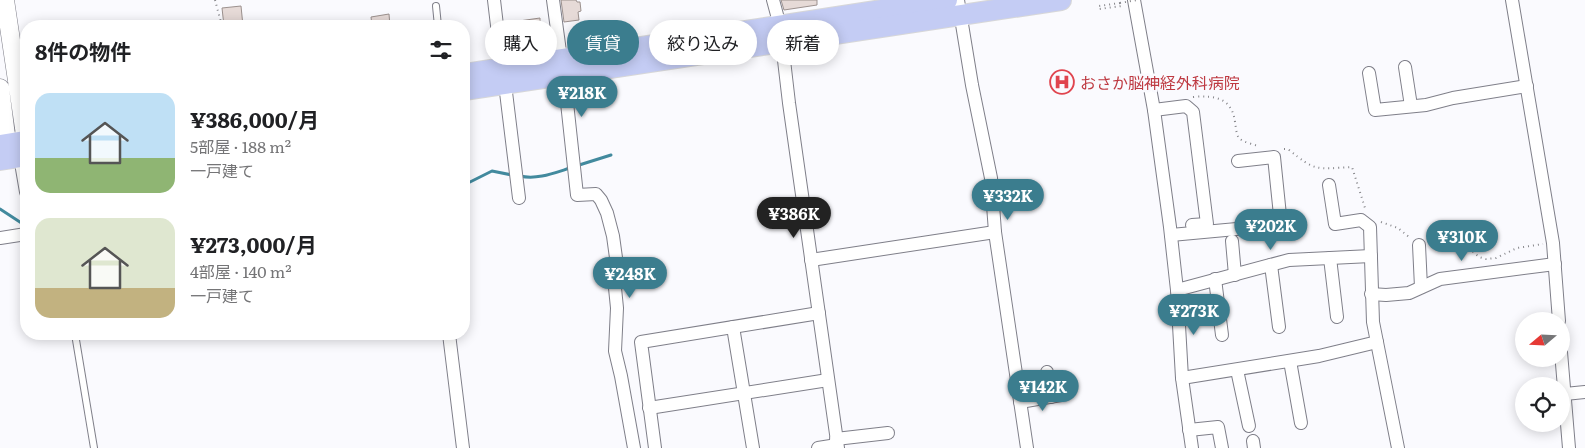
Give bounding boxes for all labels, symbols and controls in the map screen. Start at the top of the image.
chip: 購入 [485,20,557,65]
chip: 賃貸 [567,20,639,65]
chip: 絞り込み [649,20,757,65]
chip: 新着 [767,20,839,65]
text: 8件の物件 [35,35,131,66]
icon: filters [427,36,455,64]
hospital icon: おさか脳神経外科病院 [1049,69,1075,95]
place label: おさか脳神経外科病院 [1080,70,1240,94]
pin: ¥218K [547,76,617,118]
text: ¥218K [557,80,607,104]
text: ¥386,000/月 [190,103,319,134]
icon: home [75,113,135,173]
text: 5部屋 · 188 m² [190,134,291,158]
text: 一戸建て [190,158,254,182]
pin: ¥332K [973,178,1043,221]
text: ¥332K [983,183,1033,207]
pin: ¥386K [759,196,829,239]
text: ¥386K [768,201,820,225]
pin: ¥202K [1236,208,1306,251]
text: ¥202K [1245,213,1297,237]
pin: ¥310K [1427,220,1497,262]
text: ¥310K [1437,224,1487,248]
text: ¥273,000/月 [190,228,317,259]
icon: home [75,238,135,298]
pin: ¥248K [595,256,665,299]
text: 4部屋 · 140 m² [190,259,292,283]
text: ¥248K [604,261,656,285]
text: 一戸建て [190,283,254,307]
pin: ¥273K [1159,294,1229,336]
text: ¥273K [1169,298,1219,322]
north arrow [1515,312,1570,368]
map controls [1515,312,1570,432]
pin: ¥142K [1008,370,1078,412]
text: ¥142K [1019,374,1067,398]
button: locate [1515,377,1570,432]

